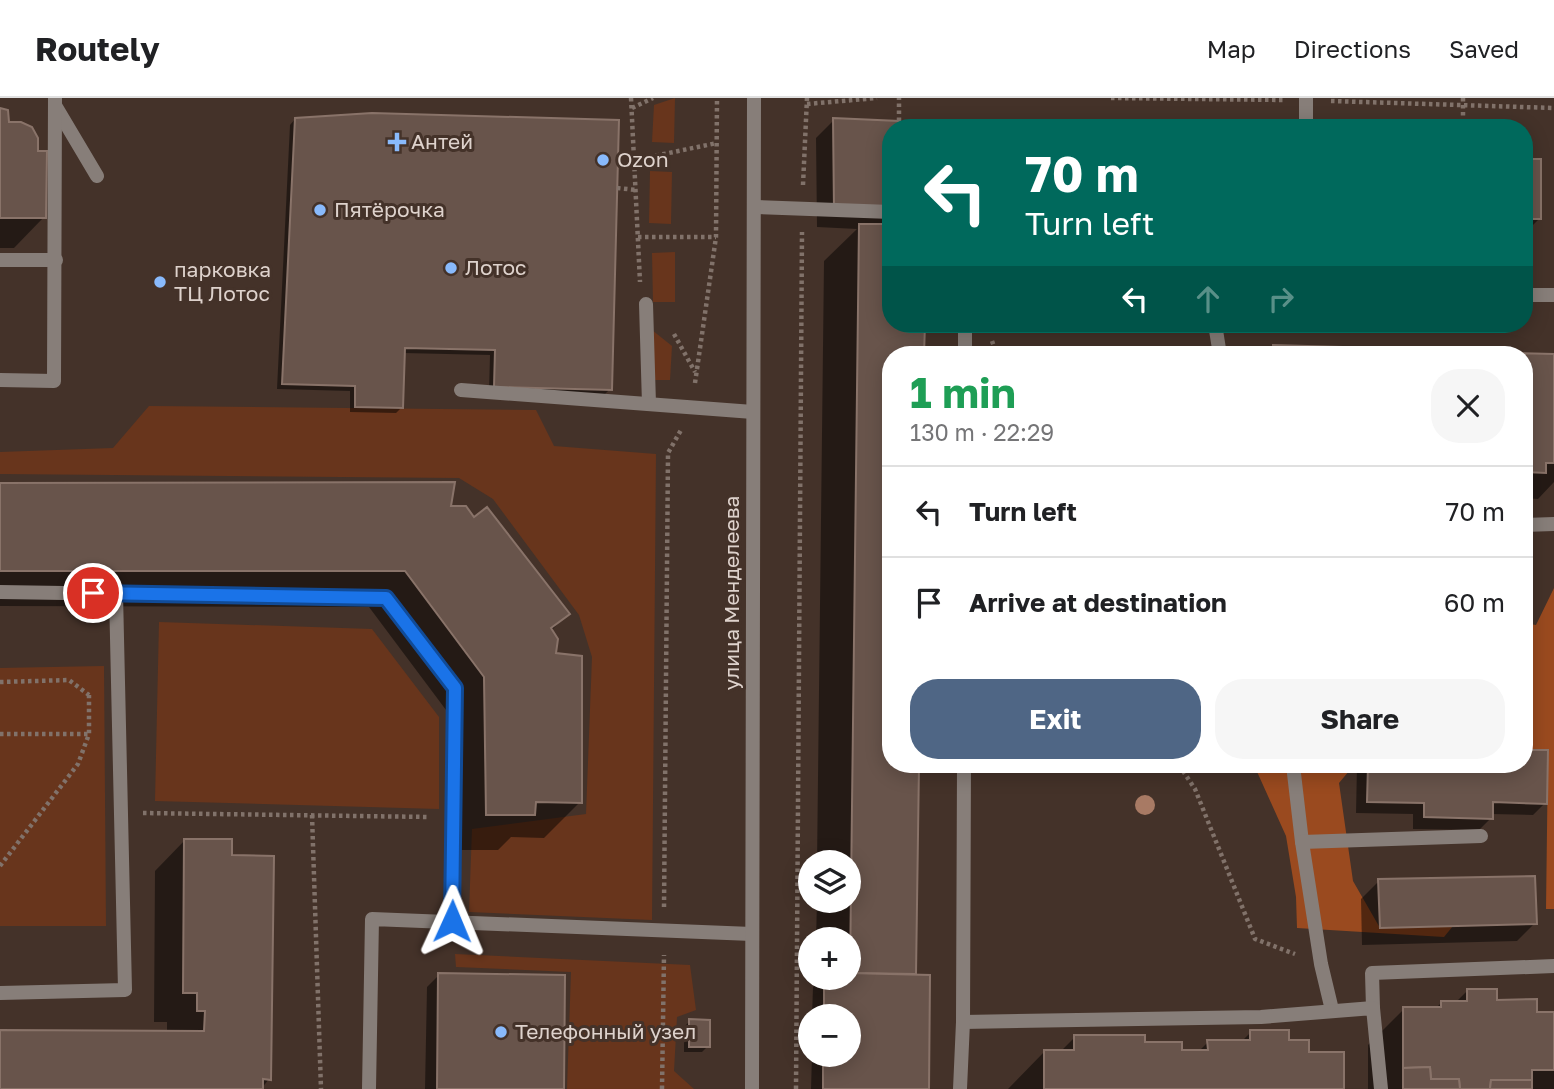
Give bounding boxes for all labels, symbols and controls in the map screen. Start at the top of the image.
text: Routely [35,29,160,68]
text: Map [1207,34,1256,63]
text: Directions [1294,34,1411,63]
text: Saved [1449,34,1519,63]
place label: Антей [411,128,473,154]
marker: Антей [389,134,405,150]
text: 70 m [1025,144,1139,203]
place label: Ozon [617,146,669,172]
icon: left [910,147,1001,238]
marker: Ozon [595,152,611,168]
place label: Пятёрочка [334,196,445,222]
marker: Пятёрочка [312,202,328,218]
text: Turn left [1025,204,1154,242]
place label: Лотос [465,254,527,280]
place label: парковка ТЦ Лотос [174,256,271,306]
marker: Лотос [443,260,459,276]
marker: парковка ТЦ Лотос [152,274,168,290]
icon: left [1116,280,1154,318]
icon: ahead [1189,280,1227,318]
icon: right [1262,280,1300,318]
text: 1 min [910,367,1016,417]
button: close [1431,369,1505,443]
text: 130 m · 22:29 [910,418,1054,446]
icon: left [910,493,948,531]
street label: улица Менделеева [718,496,744,690]
text: Turn left [969,496,1077,527]
text: 70 m [1446,496,1505,527]
pin [63,563,123,623]
icon: arrive [74,574,112,612]
icon: arrive [910,584,948,622]
text: Arrive at destination [969,587,1227,618]
text: 60 m [1444,587,1505,618]
button: Exit [910,679,1201,759]
button: Share [1215,679,1505,759]
map controls [798,850,861,1067]
button: layers [798,850,861,913]
position arrow [415,884,489,958]
button: + [798,927,861,990]
button: − [798,1004,861,1067]
place label: Телефонный узел [515,1018,696,1044]
marker: Телефонный узел [493,1024,509,1040]

